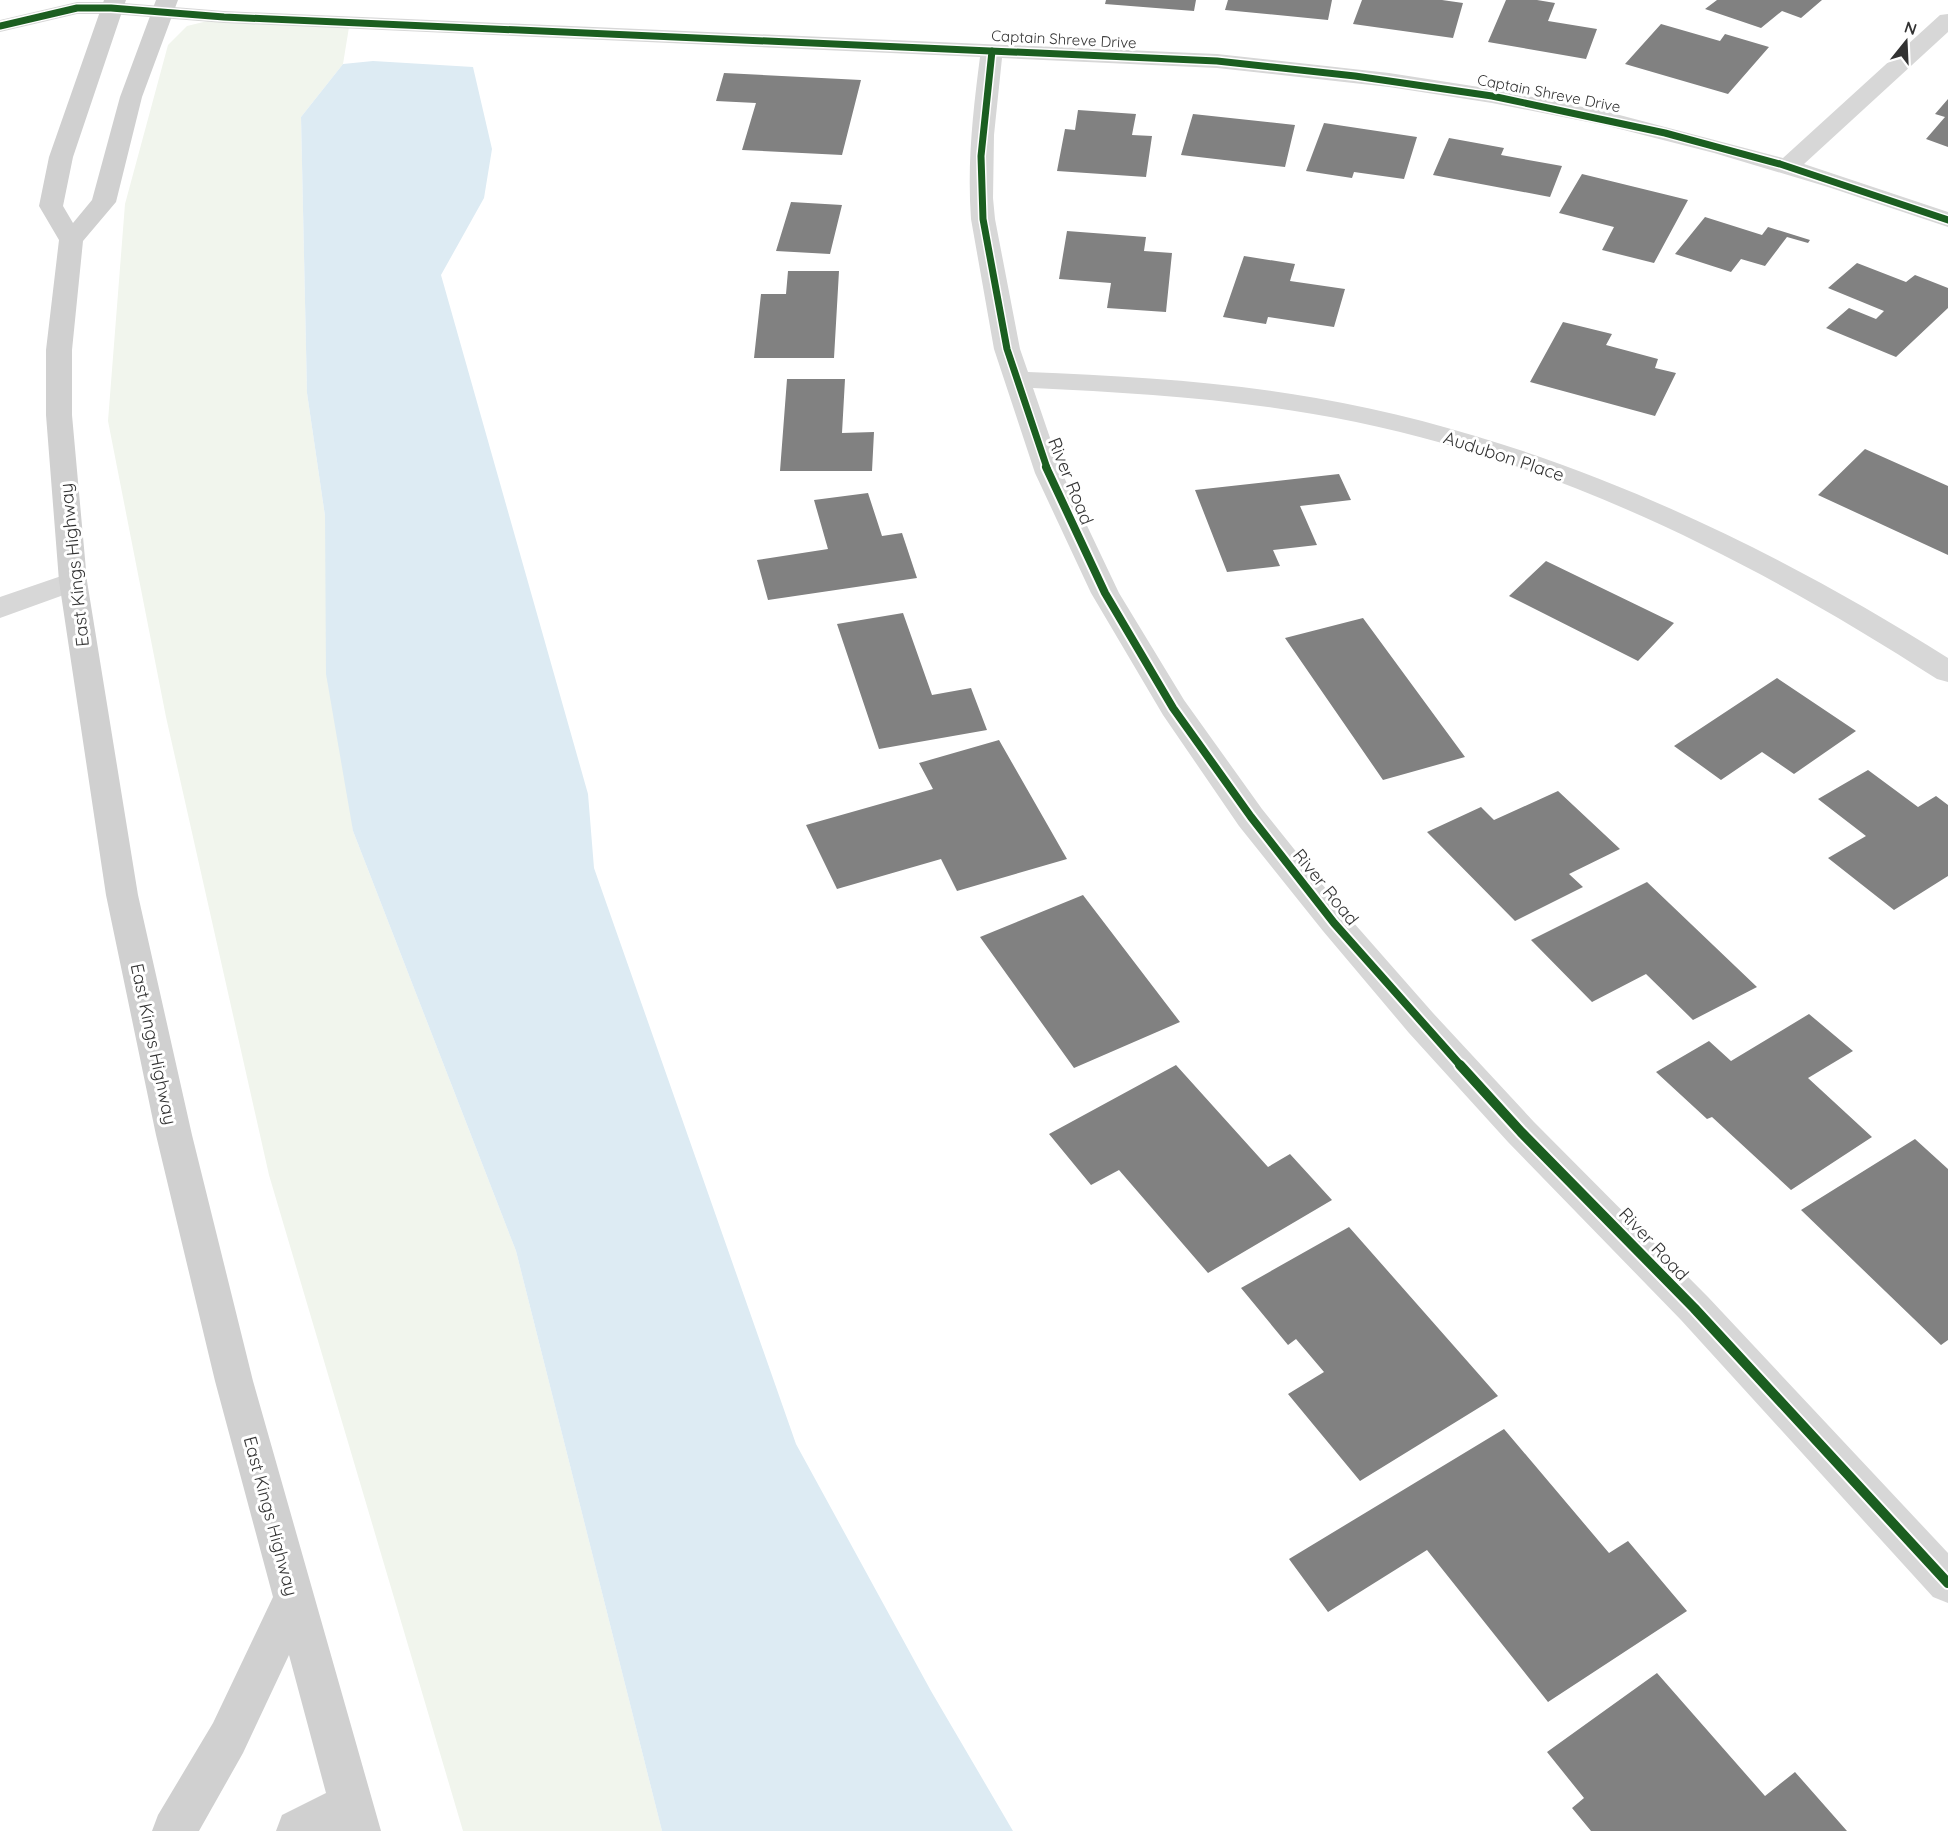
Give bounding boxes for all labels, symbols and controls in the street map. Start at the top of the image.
north arrow [1876,12,1936,72]
text: N [1902,16,1919,39]
street label: Captain Shreve Drive [991,26,1137,52]
street label: Captain Shreve Drive [1476,70,1622,116]
street label: Audubon Place [1441,426,1567,486]
street label: River Road [1043,434,1099,528]
street label: East Kings Highway [54,482,94,648]
street label: River Road [1288,844,1364,930]
street label: East Kings Highway [126,961,182,1127]
street label: River Road [1614,1203,1694,1285]
street label: East Kings Highway [239,1434,303,1598]

